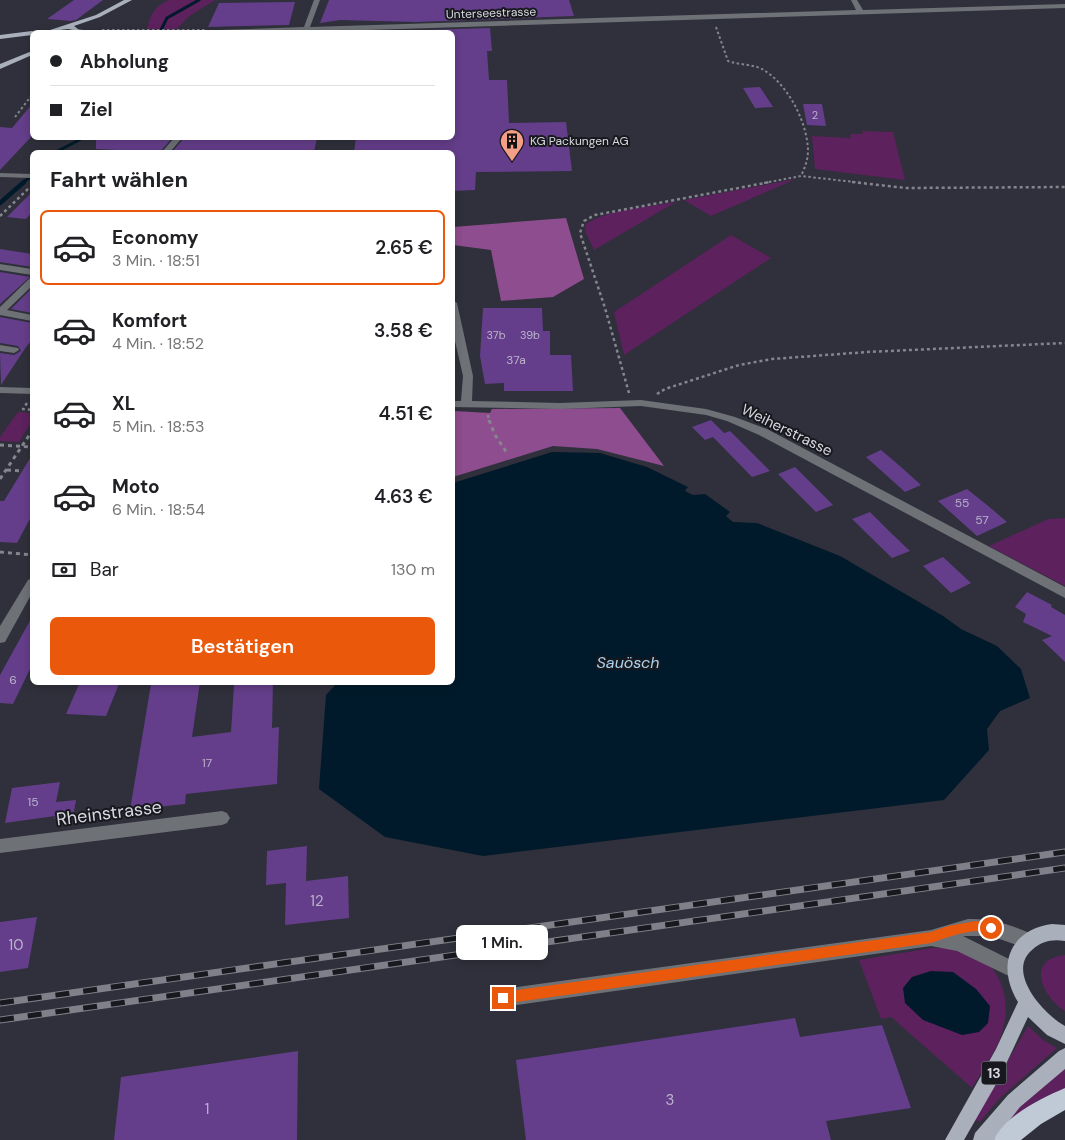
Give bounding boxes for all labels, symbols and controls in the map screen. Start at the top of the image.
street label: Unterseestrasse [445,3,537,23]
text: Abholung [80,49,169,74]
text: Ziel [80,97,113,122]
house number: 2 [812,108,818,122]
building icon: KG Packungen AG [499,128,525,162]
place label: KG Packungen AG [530,133,629,149]
text: Fahrt wählen [50,165,188,194]
icon: car [52,225,97,270]
text: Economy [112,225,199,250]
text: 2.65 € [375,235,433,260]
text: 3 Min. · 18:51 [112,250,200,271]
icon: car [52,308,97,353]
text: Komfort [112,308,187,333]
text: 3.58 € [374,318,433,343]
house number: 37b [486,328,506,342]
house number: 39b [520,328,540,342]
text: 4 Min. · 18:52 [112,333,204,354]
house number: 37a [506,352,526,368]
icon: car [52,391,97,436]
text: XL [112,391,135,416]
street label: Weiherstrasse [738,399,836,461]
text: 4.51 € [379,401,433,426]
text: 5 Min. · 18:53 [112,416,205,437]
icon: car [52,474,97,519]
text: Moto [112,474,160,499]
text: 4.63 € [374,484,433,509]
house number: 55 [955,495,969,511]
text: 6 Min. · 18:54 [112,499,205,520]
house number: 57 [975,512,989,528]
icon: cash [50,556,78,584]
text: Bar [90,557,119,582]
text: 130 m [391,559,435,580]
button: Bestätigen [50,617,435,675]
water label: Sauösch [596,652,660,673]
house number: 6 [9,672,17,688]
house number: 17 [202,755,212,771]
house number: 15 [27,794,39,810]
street label: Rheinstrasse [55,795,163,831]
house number: 12 [310,891,324,911]
route start [980,917,1002,939]
callout: 1 Min. [457,926,549,960]
text: 1 Min. [481,932,523,953]
house number: 10 [9,935,23,955]
route end [492,987,514,1009]
road number: 13 [982,1062,1006,1084]
house number: 3 [666,1090,674,1110]
house number: 1 [205,1099,209,1119]

